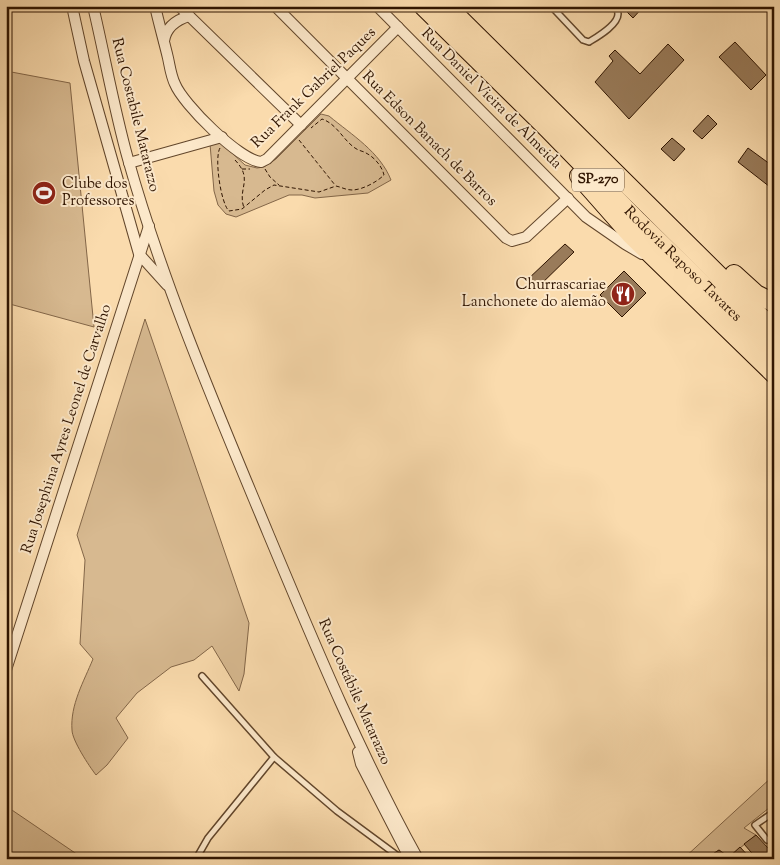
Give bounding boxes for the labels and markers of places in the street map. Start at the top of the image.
place label: Clube dos Professores [62,174,135,212]
sports icon: Clube dos Professores [31,180,57,206]
place label: Churrascariae Lanchonete do alemão [462,275,606,313]
restaurant icon: Churrascariae Lanchonete do alemão [610,281,636,307]

